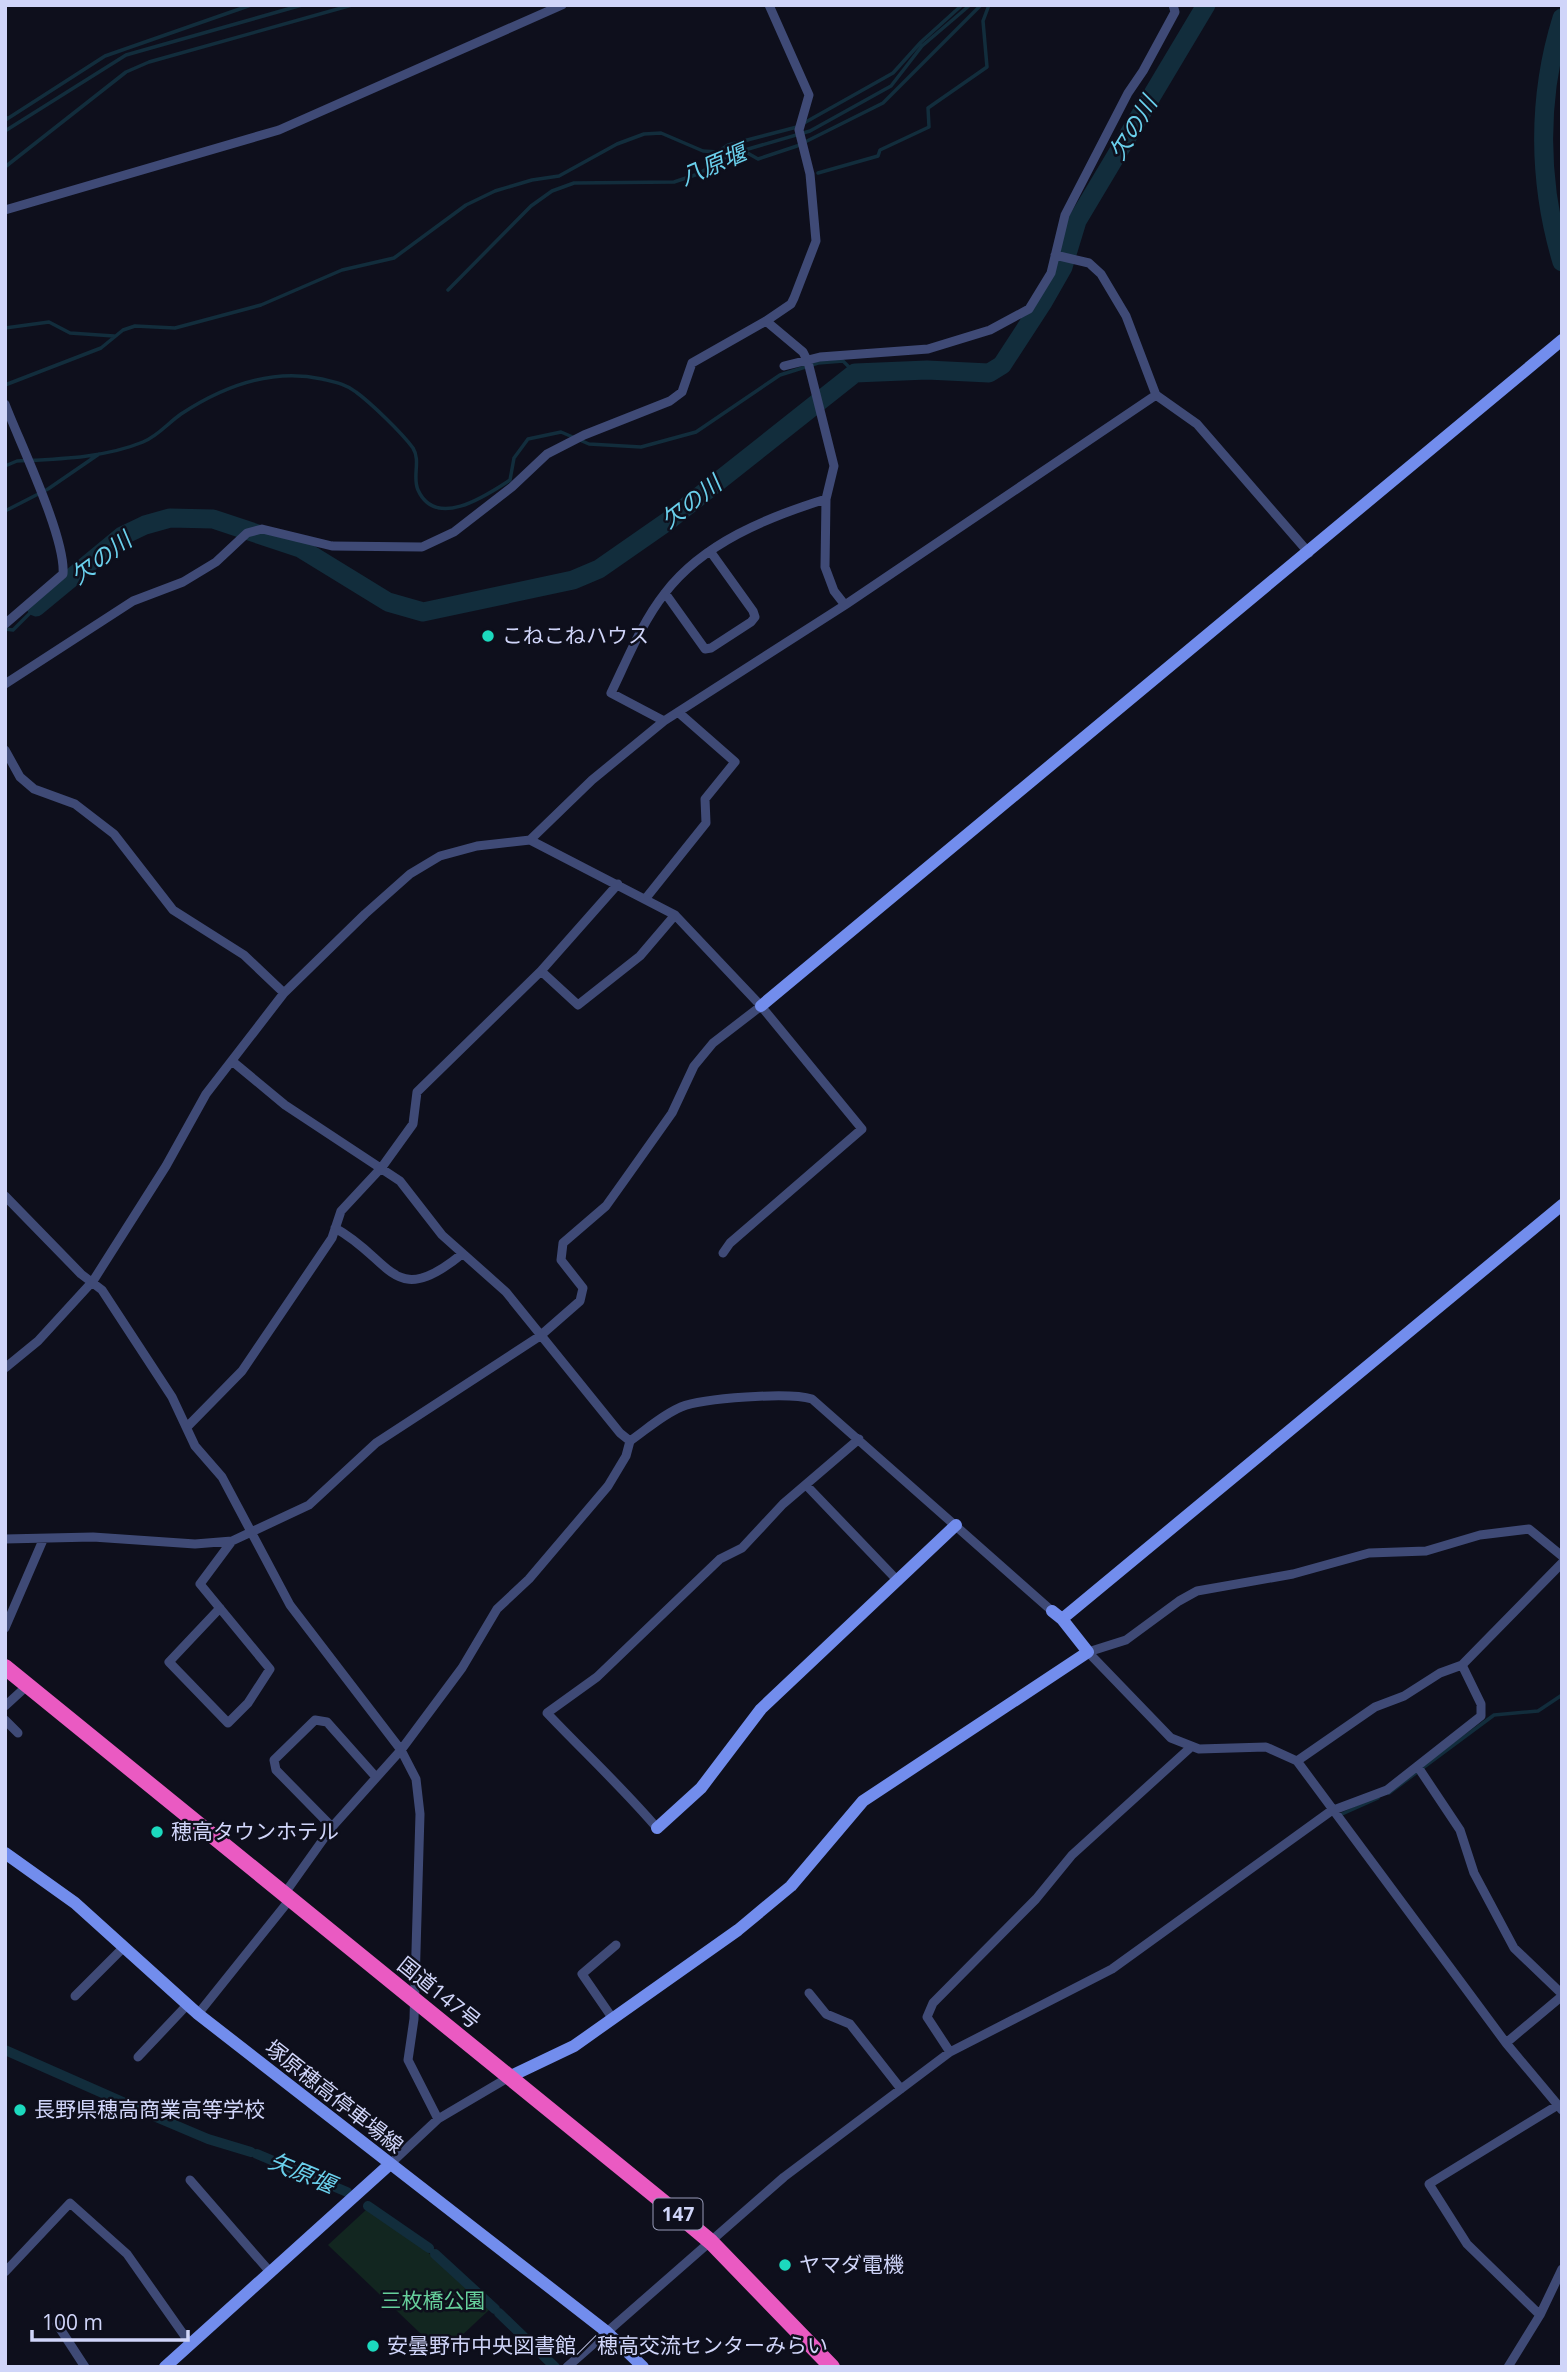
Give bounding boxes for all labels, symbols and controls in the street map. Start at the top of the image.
water label: 欠の川 [1101,87,1165,165]
water label: 八原堰 [675,134,754,192]
water label: 欠の川 [653,466,730,535]
water label: 欠の川 [63,522,140,591]
place label: こねこねハウス [502,621,649,649]
marker: こねこねハウス [480,628,496,644]
place label: 穂高タウンホテル [171,1817,339,1845]
marker: 穂高タウンホテル [149,1824,165,1840]
street label: 国道147号 [392,1950,487,2034]
street label: 塚原穂高停車場線 [260,2033,409,2159]
place label: 長野県穂高商業高等学校 [34,2095,265,2123]
marker: 長野県穂高商業高等学校 [12,2102,28,2118]
water label: 矢原堰 [264,2144,344,2202]
road number: 147 [654,2198,702,2230]
place label: ヤマダ電機 [799,2250,904,2278]
marker: ヤマダ電機 [777,2257,793,2273]
park label: 三枚橋公園 [381,2286,486,2314]
scale bar [32,2298,187,2342]
text: 100 m [42,2308,103,2336]
place label: 安曇野市中央図書館／穂高交流センターみらい [387,2331,828,2359]
marker: 安曇野市中央図書館／穂高交流センターみらい [365,2338,381,2354]

